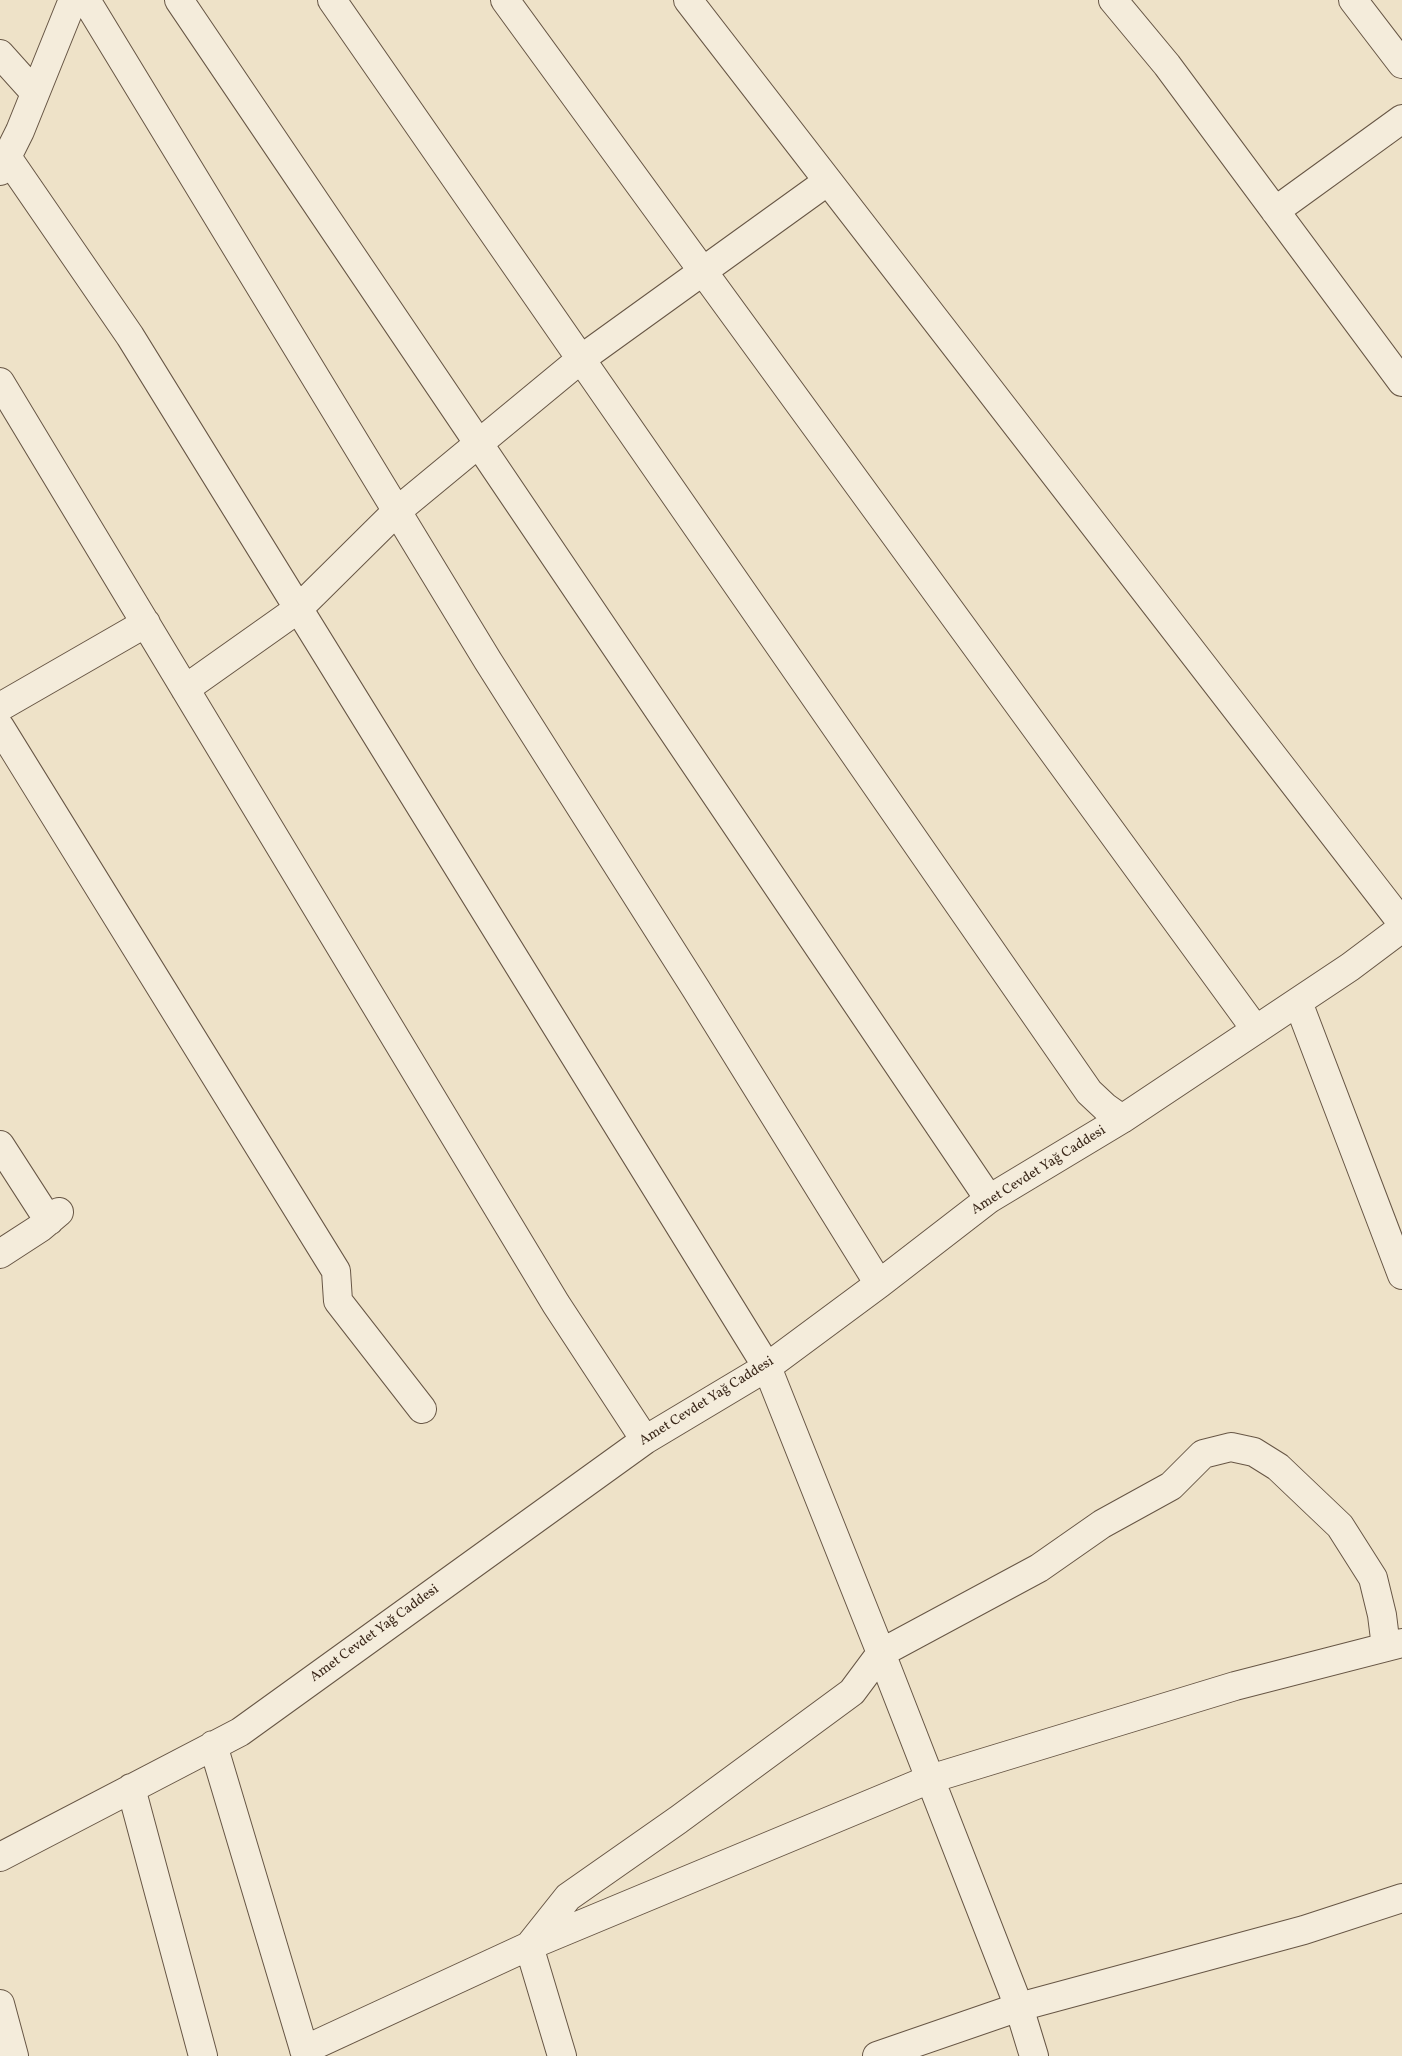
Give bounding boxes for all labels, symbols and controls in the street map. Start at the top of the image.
street label: Amet Cevdet Yağ Caddesi [969,1123,1109,1219]
street label: Amet Cevdet Yağ Caddesi [637,1354,777,1450]
street label: Amet Cevdet Yağ Caddesi [307,1582,443,1686]

